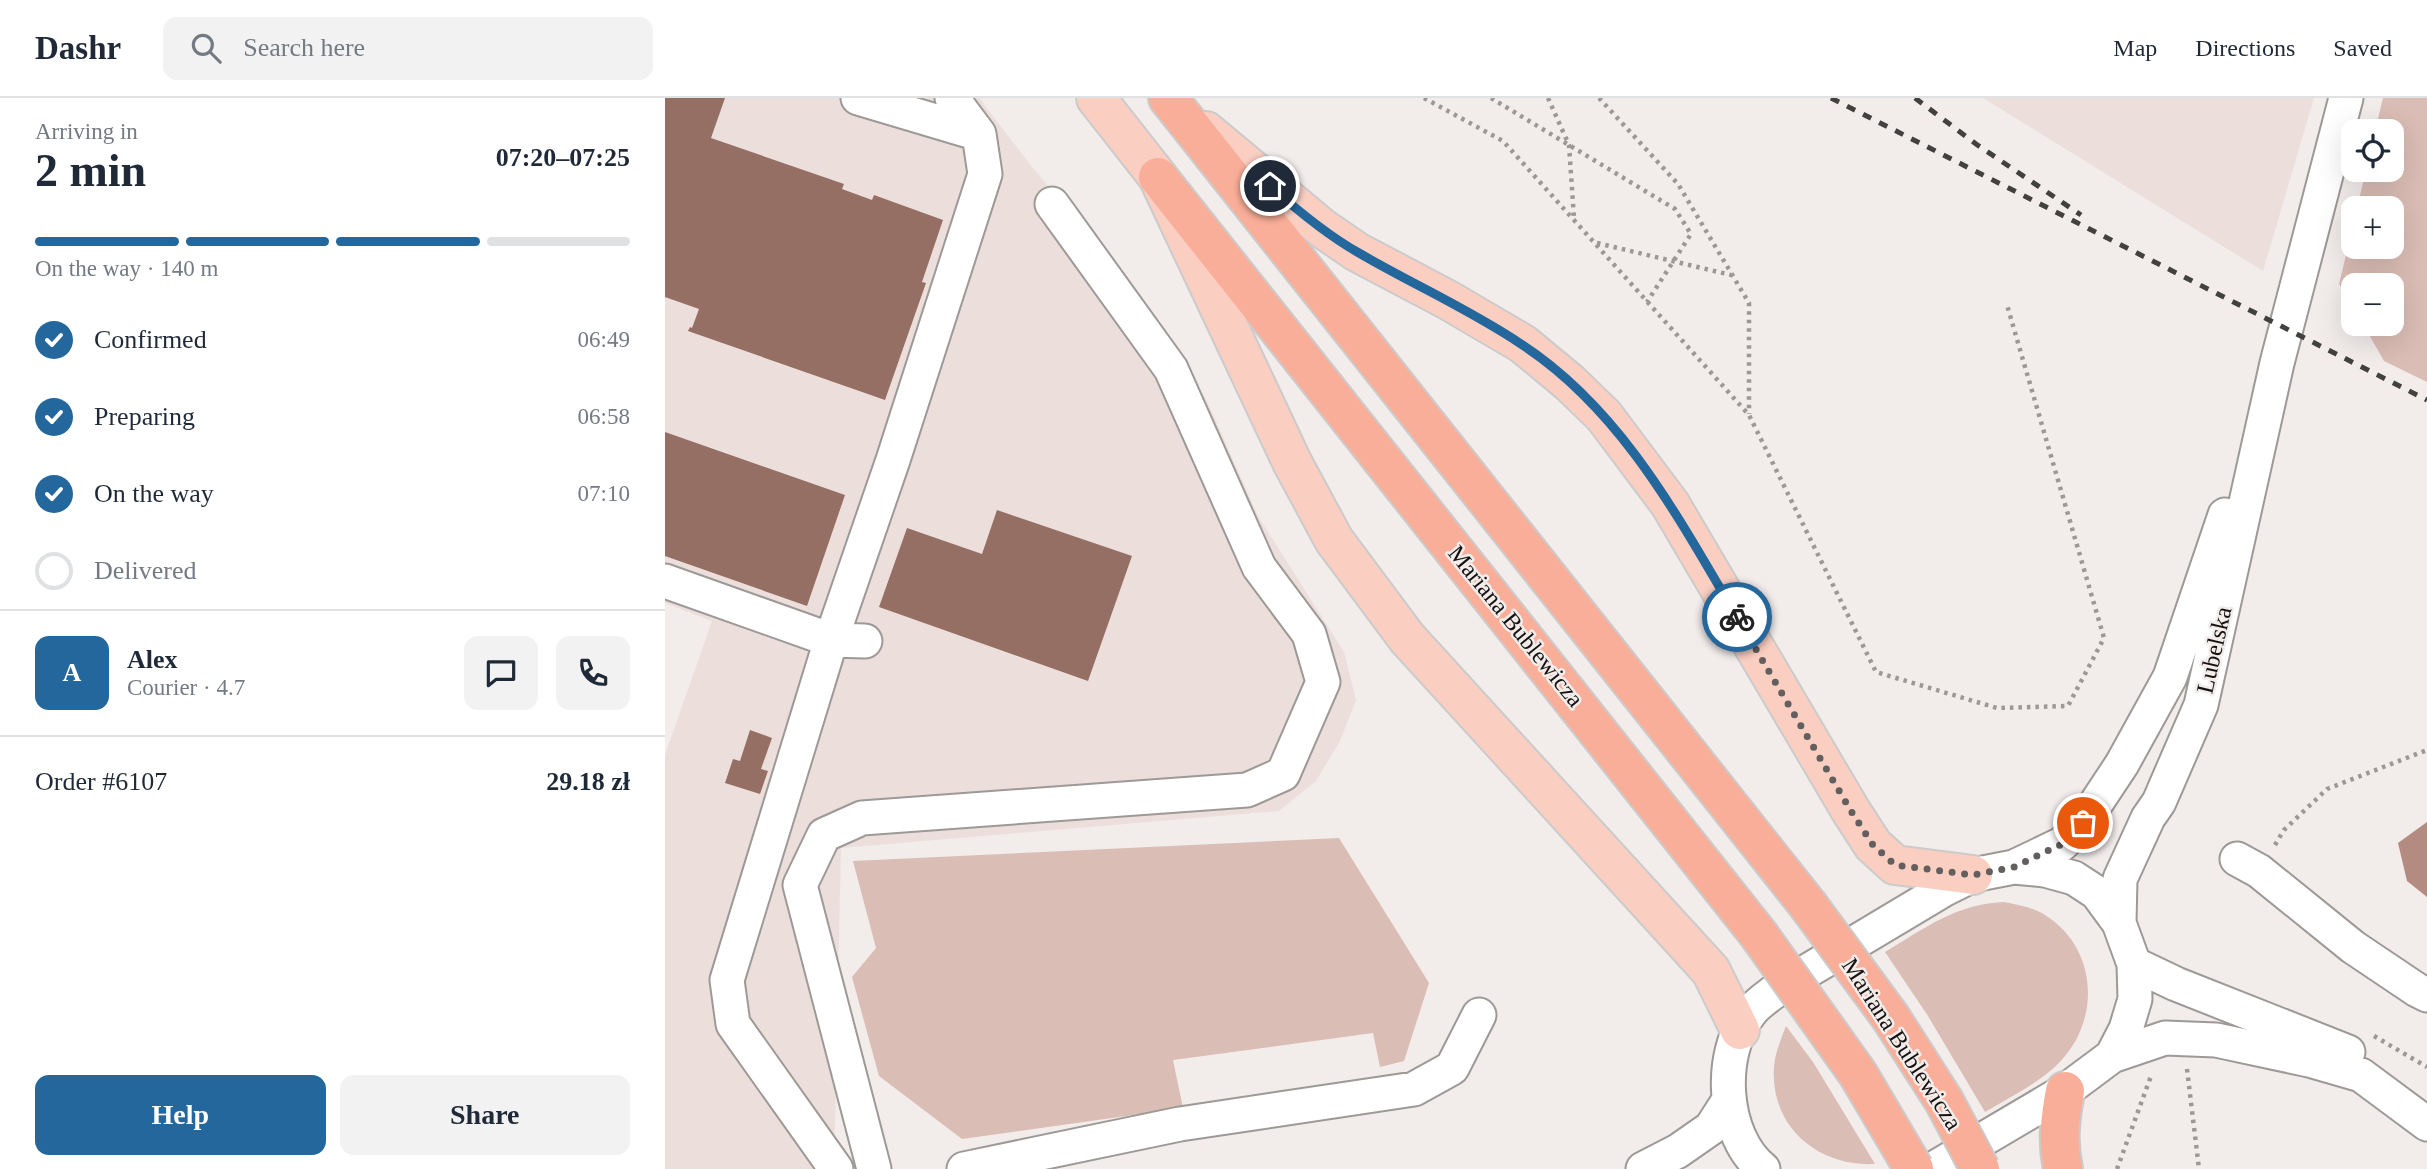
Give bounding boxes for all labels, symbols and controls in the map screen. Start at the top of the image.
search box [163,17,653,80]
icon: search [187,29,225,67]
text: Dashr [35,30,121,66]
text: Search here [243,33,365,62]
text: Map [2113,35,2157,61]
text: Directions [2195,35,2295,61]
text: Saved [2333,35,2392,61]
text: Arriving in [35,119,138,144]
map controls [2341,119,2404,336]
button: locate [2341,119,2404,182]
text: 07:20–07:25 [496,143,630,172]
text: 2 min [35,145,146,196]
pin [1240,156,1300,216]
icon: home [1251,167,1289,205]
button: + [2341,196,2404,259]
text: On the way · 140 m [35,256,218,281]
button: − [2341,273,2404,336]
icon: check [35,321,73,359]
text: Confirmed [94,325,207,354]
text: 06:49 [578,327,630,352]
icon: check [35,398,73,436]
text: Preparing [94,402,195,431]
text: 06:58 [578,404,630,429]
icon: check [35,475,73,513]
text: On the way [94,479,214,508]
text: 07:10 [578,481,630,506]
street label: Mariana Bublewicza [1443,540,1589,712]
text: Delivered [94,556,197,585]
courier [1702,582,1772,652]
icon: bike [1718,598,1756,636]
street label: Lubelska [2191,604,2237,696]
button: chat [464,636,538,710]
button: phone [556,636,630,710]
text: Alex [127,645,178,674]
text: A [63,658,81,687]
text: Courier · 4.7 [127,675,245,700]
text: Order #6107 [35,767,167,796]
text: 29.18 zł [546,767,630,796]
pin [2053,793,2113,853]
icon: bag [2064,804,2102,842]
street label: Mariana Bublewicza [1837,953,1967,1135]
button: Help [35,1075,326,1155]
button: Share [340,1075,630,1155]

